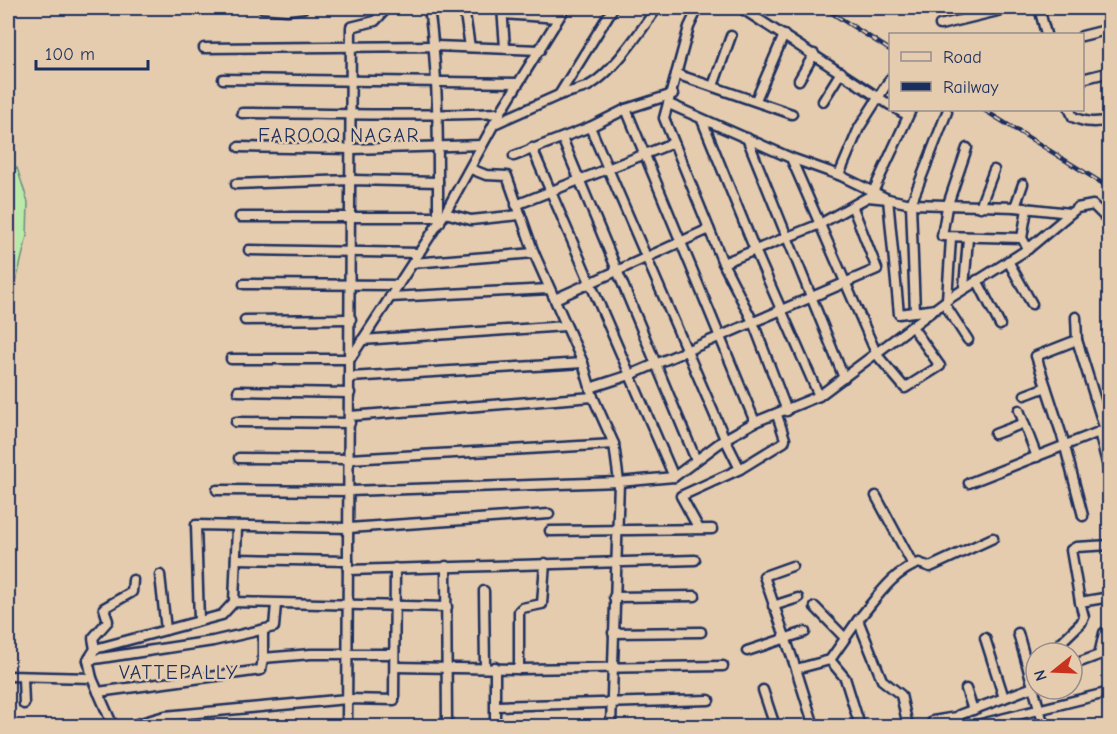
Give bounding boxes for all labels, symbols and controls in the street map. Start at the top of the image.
scale bar [36,33,148,71]
legend [889,33,1084,111]
text: 100 m [45,44,95,65]
text: Road [943,47,982,68]
text: Railway [943,77,1000,98]
district label: FAROOQ NAGAR [258,124,420,147]
north arrow [1024,641,1084,701]
district label: VATTEPALLY [119,661,239,684]
text: N [1031,668,1051,683]

